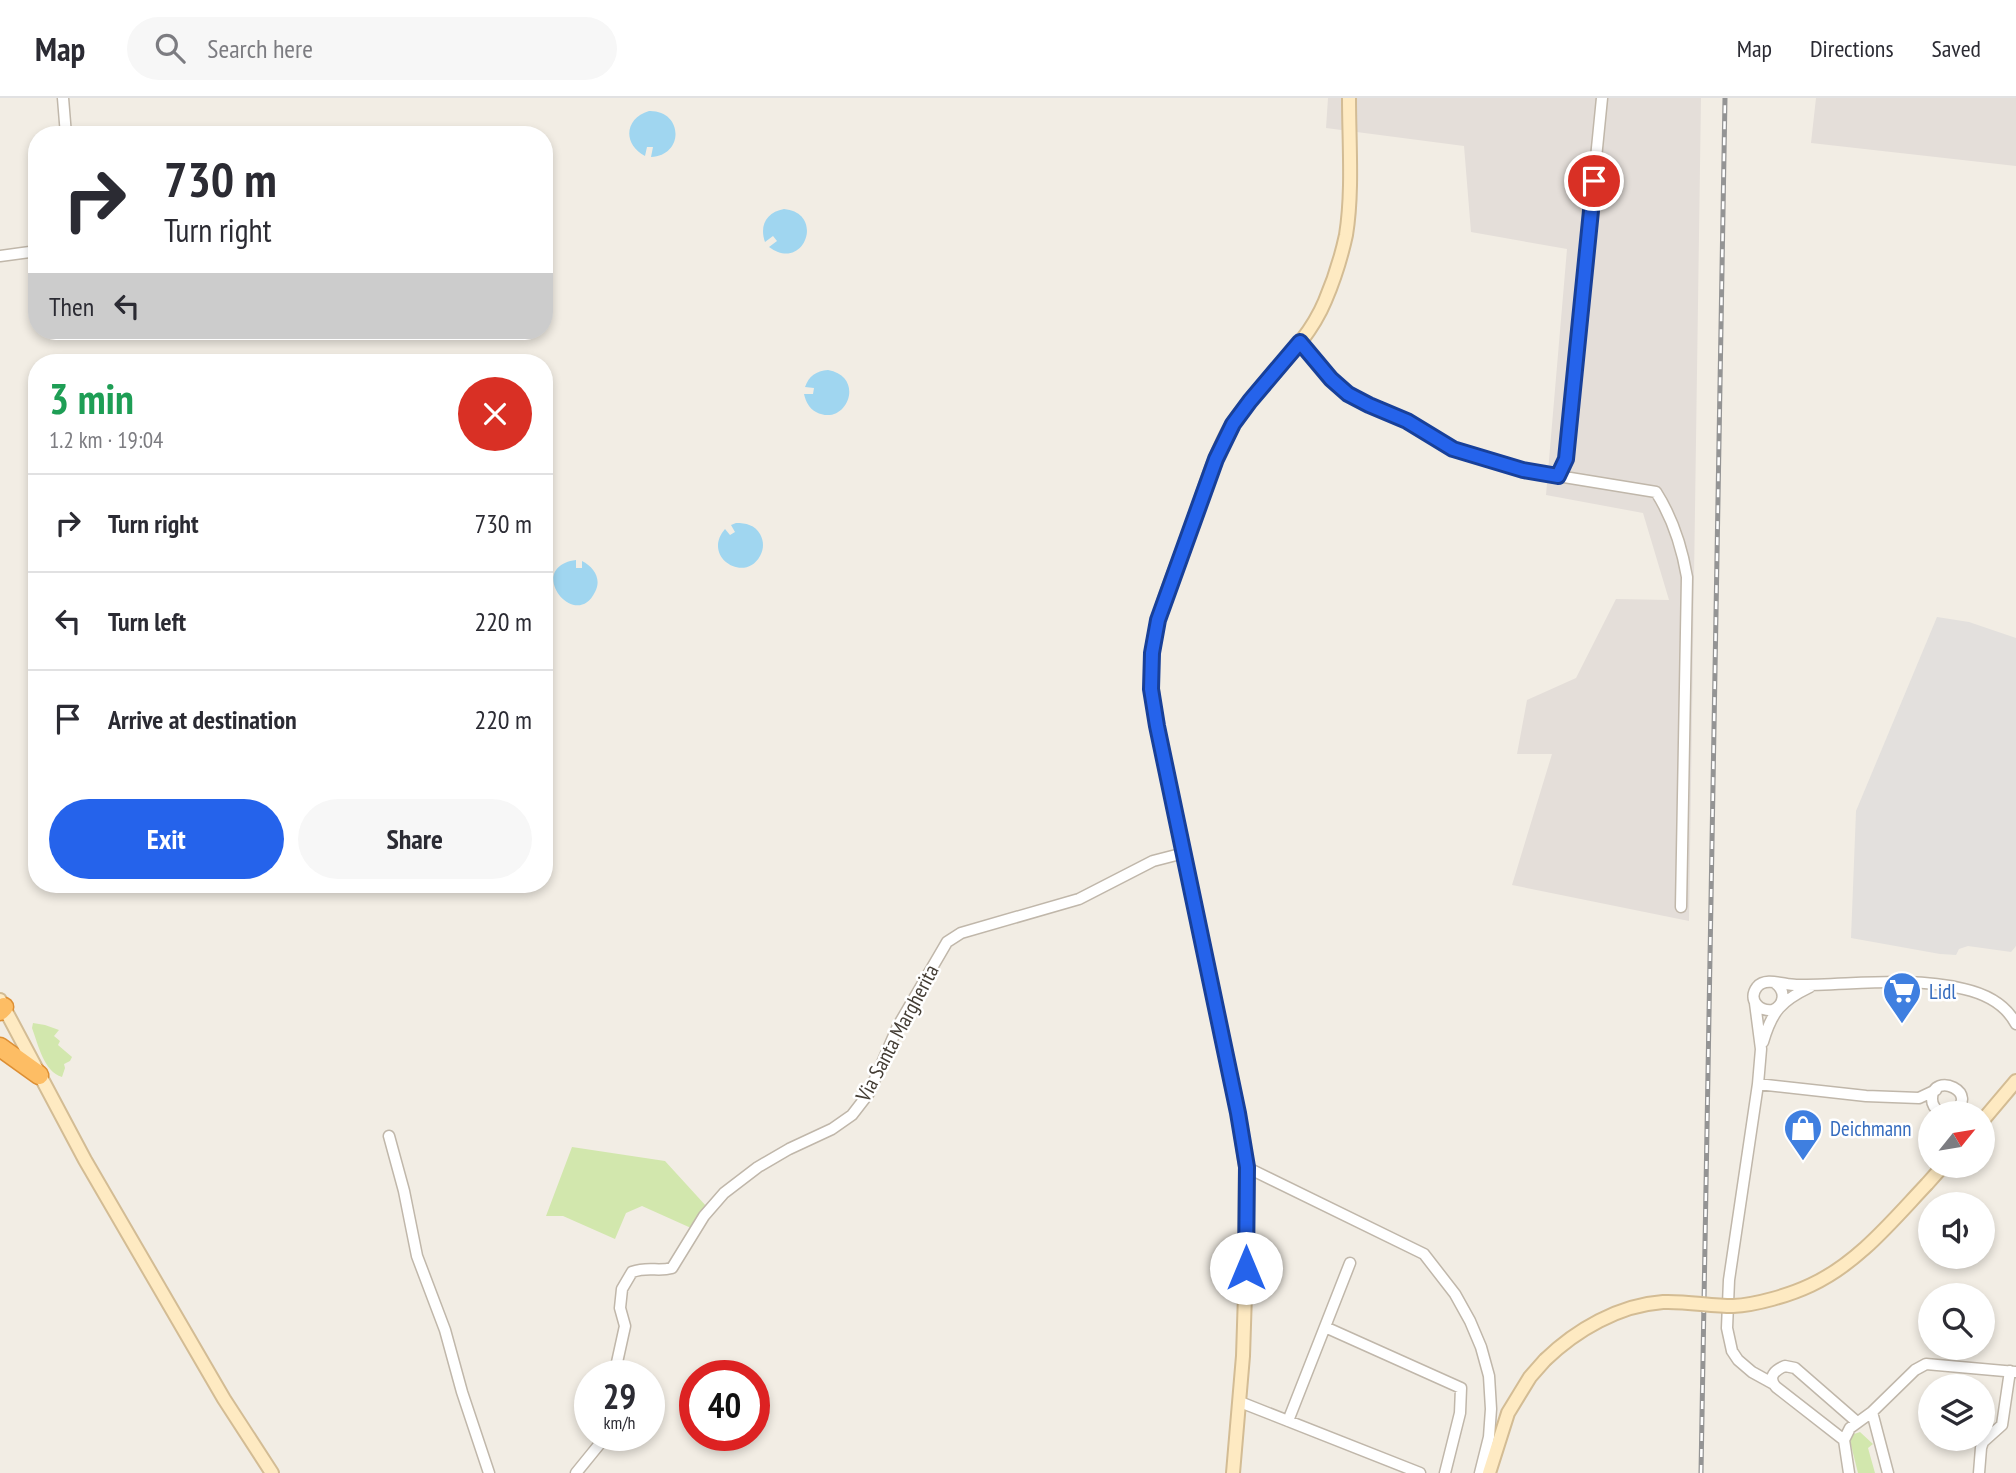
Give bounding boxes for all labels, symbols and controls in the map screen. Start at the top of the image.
search box [127,17,617,80]
text: Map [35,27,85,70]
icon: search [151,29,189,67]
text: Search here [207,32,313,65]
text: Map [1737,33,1772,64]
text: Directions [1810,33,1894,64]
text: Saved [1932,33,1981,64]
text: 730 m [164,147,277,211]
pin [1564,151,1624,211]
icon: right [49,154,140,245]
icon: arrive [1575,162,1613,200]
text: Turn right [164,209,272,251]
icon: left [108,287,146,325]
text: Then [49,290,94,323]
text: 3 min [49,371,134,426]
button: close [458,377,532,451]
text: 1.2 km · 19:04 [49,425,163,454]
icon: right [49,504,87,542]
text: Turn right [108,507,199,540]
text: 730 m [474,507,532,540]
icon: left [49,602,87,640]
text: Turn left [108,605,186,638]
text: 220 m [474,605,532,638]
icon: arrive [49,700,87,738]
text: Arrive at destination [108,703,297,736]
text: 220 m [474,703,532,736]
button: Exit [49,799,284,879]
button: Share [298,799,532,879]
street label: Via Santa Margherita [849,960,944,1107]
supermarket icon: Lidl [1881,970,1923,1025]
place label: Lidl [1929,978,1956,1005]
north arrow [1918,1101,1995,1178]
map controls [1918,1101,1995,1451]
shop icon: Deichmann [1782,1107,1824,1162]
place label: Deichmann [1830,1115,1911,1142]
button: sound [1918,1192,1995,1269]
position arrow [1209,1231,1283,1305]
button: search [1918,1283,1995,1360]
speed limit sign: 40 [679,1360,770,1451]
text: 29 [603,1373,636,1419]
button: layers [1918,1374,1995,1451]
text: km/h [604,1411,635,1434]

